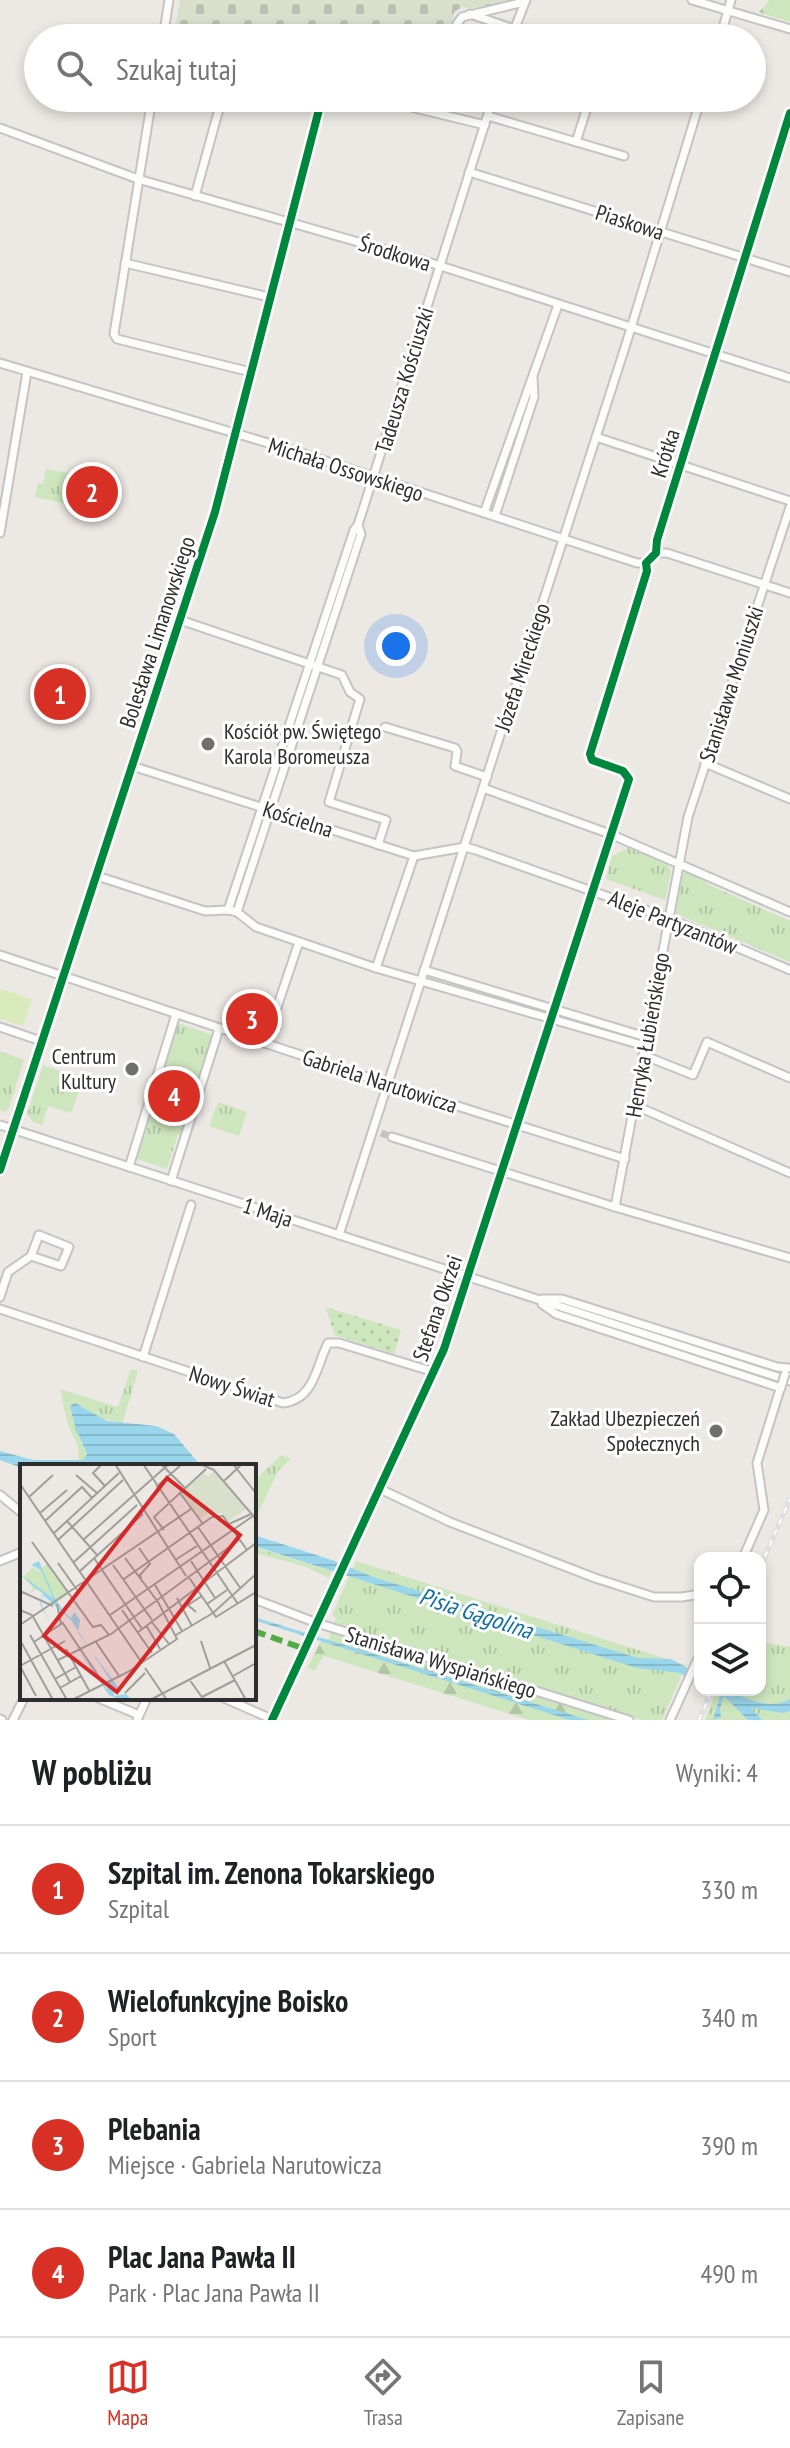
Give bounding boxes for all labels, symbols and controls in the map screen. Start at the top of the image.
search box [24,24,766,112]
icon: search [52,46,96,90]
text: Szukaj tutaj [116,49,237,88]
street label: Piaskowa [592,198,668,246]
street label: Środkowa [356,229,434,277]
street label: Tadeusza Kościuszki [368,303,440,457]
street label: Krótka [644,425,686,481]
street label: Michała Ossowskiego [265,431,427,507]
pin: 2 [66,462,118,522]
street label: Bolesława Limanowskiego [113,533,201,731]
street label: Józefa Mireckiego [488,599,556,736]
street label: Stanisława Moniuszki [693,602,769,766]
your location [376,626,416,666]
pin: 1 [34,664,86,724]
place label: Kościół pw. Świętego Karola Boromeusza [224,717,381,770]
marker: Kościół pw. Świętego Karola Boromeusza [199,735,217,753]
street label: Kościelna [259,795,337,843]
street label: Aleje Partyzantów [605,883,741,961]
street label: Henryka Łubieńskiego [619,950,675,1120]
pin: 3 [226,989,278,1049]
place label: Centrum Kultury [52,1042,117,1095]
street label: Gabriela Narutowicza [299,1043,461,1119]
marker: Centrum Kultury [123,1060,141,1078]
pin: 4 [148,1066,200,1126]
street label: 1 Maja [239,1191,297,1233]
street label: Stefana Okrzei [406,1251,468,1365]
street label: Nowy Świat [186,1359,278,1413]
place label: Zakład Ubezpieczeń Społecznych [550,1404,700,1457]
marker: Zakład Ubezpieczeń Społecznych [707,1422,725,1440]
inset map [20,1464,256,1700]
map controls [694,1552,766,1696]
button: locate [694,1552,766,1624]
water label: Pisia Gągolina [416,1580,538,1646]
street label: Stanisława Wyspiańskiego [342,1620,540,1704]
button: layers [694,1624,766,1696]
text: W pobliżu [32,1750,152,1794]
text: Wyniki: 4 [676,1756,758,1789]
text: Szpital im. Zenona Tokarskiego [108,1853,435,1892]
text: 1 [52,1873,64,1906]
text: 330 m [700,1873,758,1906]
text: Szpital [108,1892,169,1925]
text: Wielofunkcyjne Boisko [108,1981,348,2020]
text: 2 [52,2001,64,2034]
text: 340 m [700,2001,758,2034]
text: Sport [108,2020,157,2053]
text: Plebania [108,2109,201,2148]
text: 3 [52,2129,64,2162]
text: 390 m [700,2129,758,2162]
text: Miejsce · Gabriela Narutowicza [108,2148,382,2181]
text: Plac Jana Pawła II [108,2237,296,2276]
text: 4 [52,2257,64,2290]
text: 490 m [700,2257,758,2290]
text: Park · Plac Jana Pawła II [108,2276,320,2309]
tab: Mapa [106,2355,150,2431]
tab: Trasa [361,2355,405,2431]
tab: Zapisane [617,2355,684,2431]

